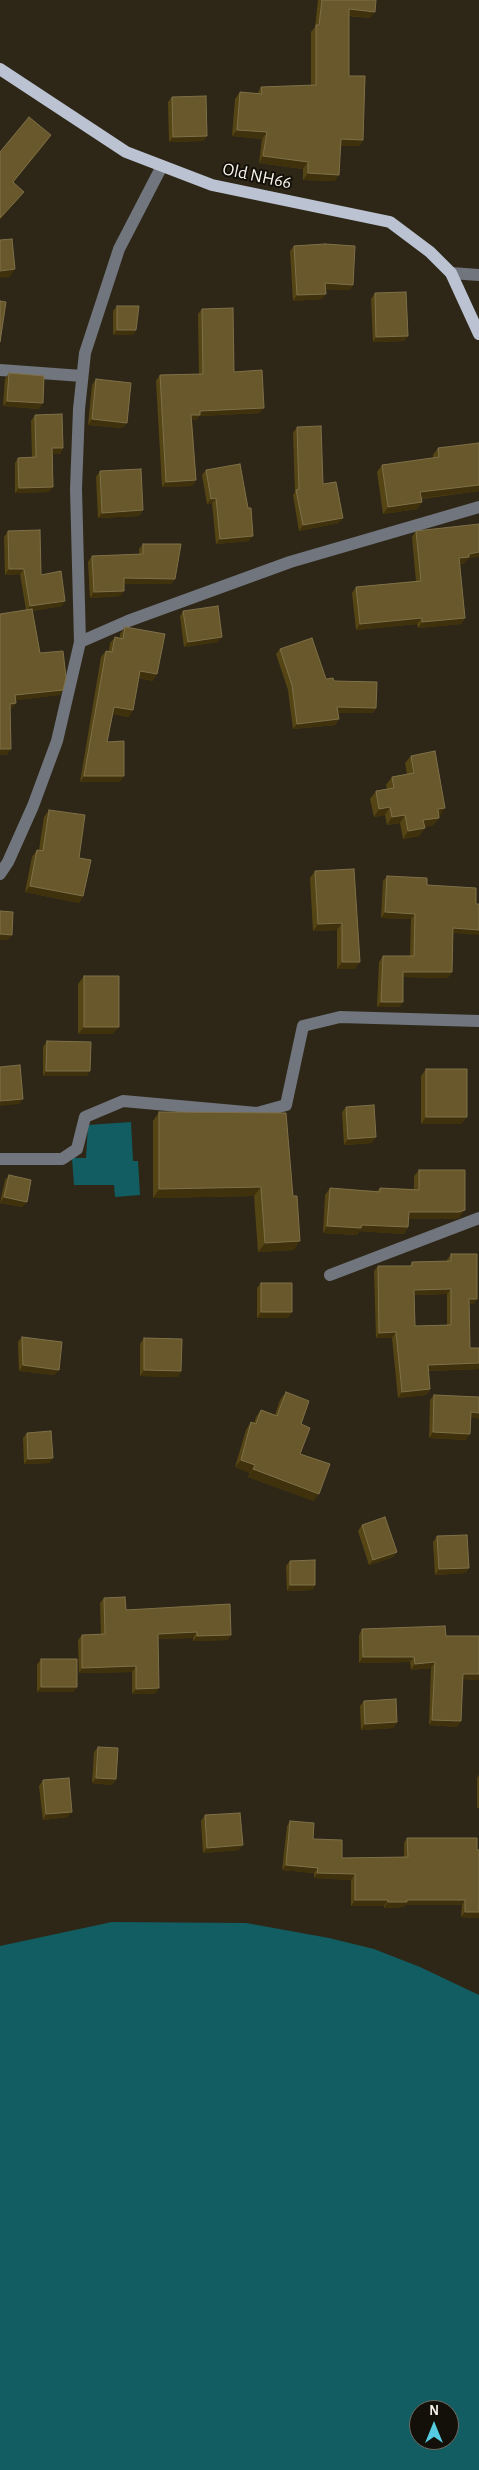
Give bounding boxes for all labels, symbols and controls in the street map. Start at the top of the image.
street label: Old NH66 [221,158,293,194]
north arrow [409,2400,459,2450]
text: N [429,2404,439,2418]

